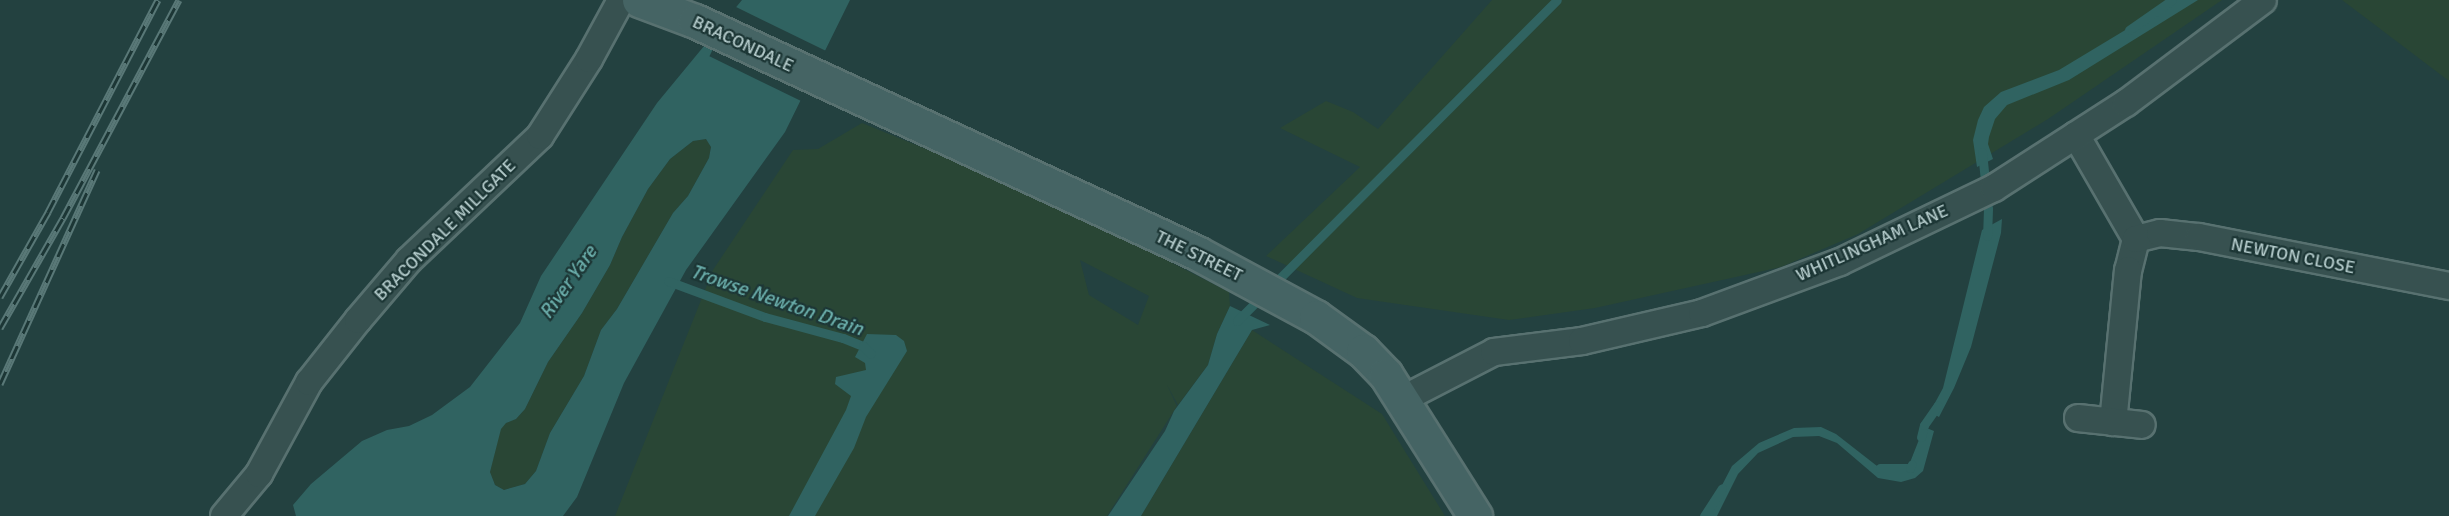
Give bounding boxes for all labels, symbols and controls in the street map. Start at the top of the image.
street label: BRACONDALE [689,11,797,77]
street label: BRACONDALE MILLGATE [370,155,520,305]
street label: WHITLINGHAM LANE [1793,200,1951,286]
street label: THE STREET [1152,226,1246,286]
street label: NEWTON CLOSE [2229,233,2357,279]
water label: River Yare [534,241,602,323]
water label: Trowse Newton Drain [688,259,866,341]

